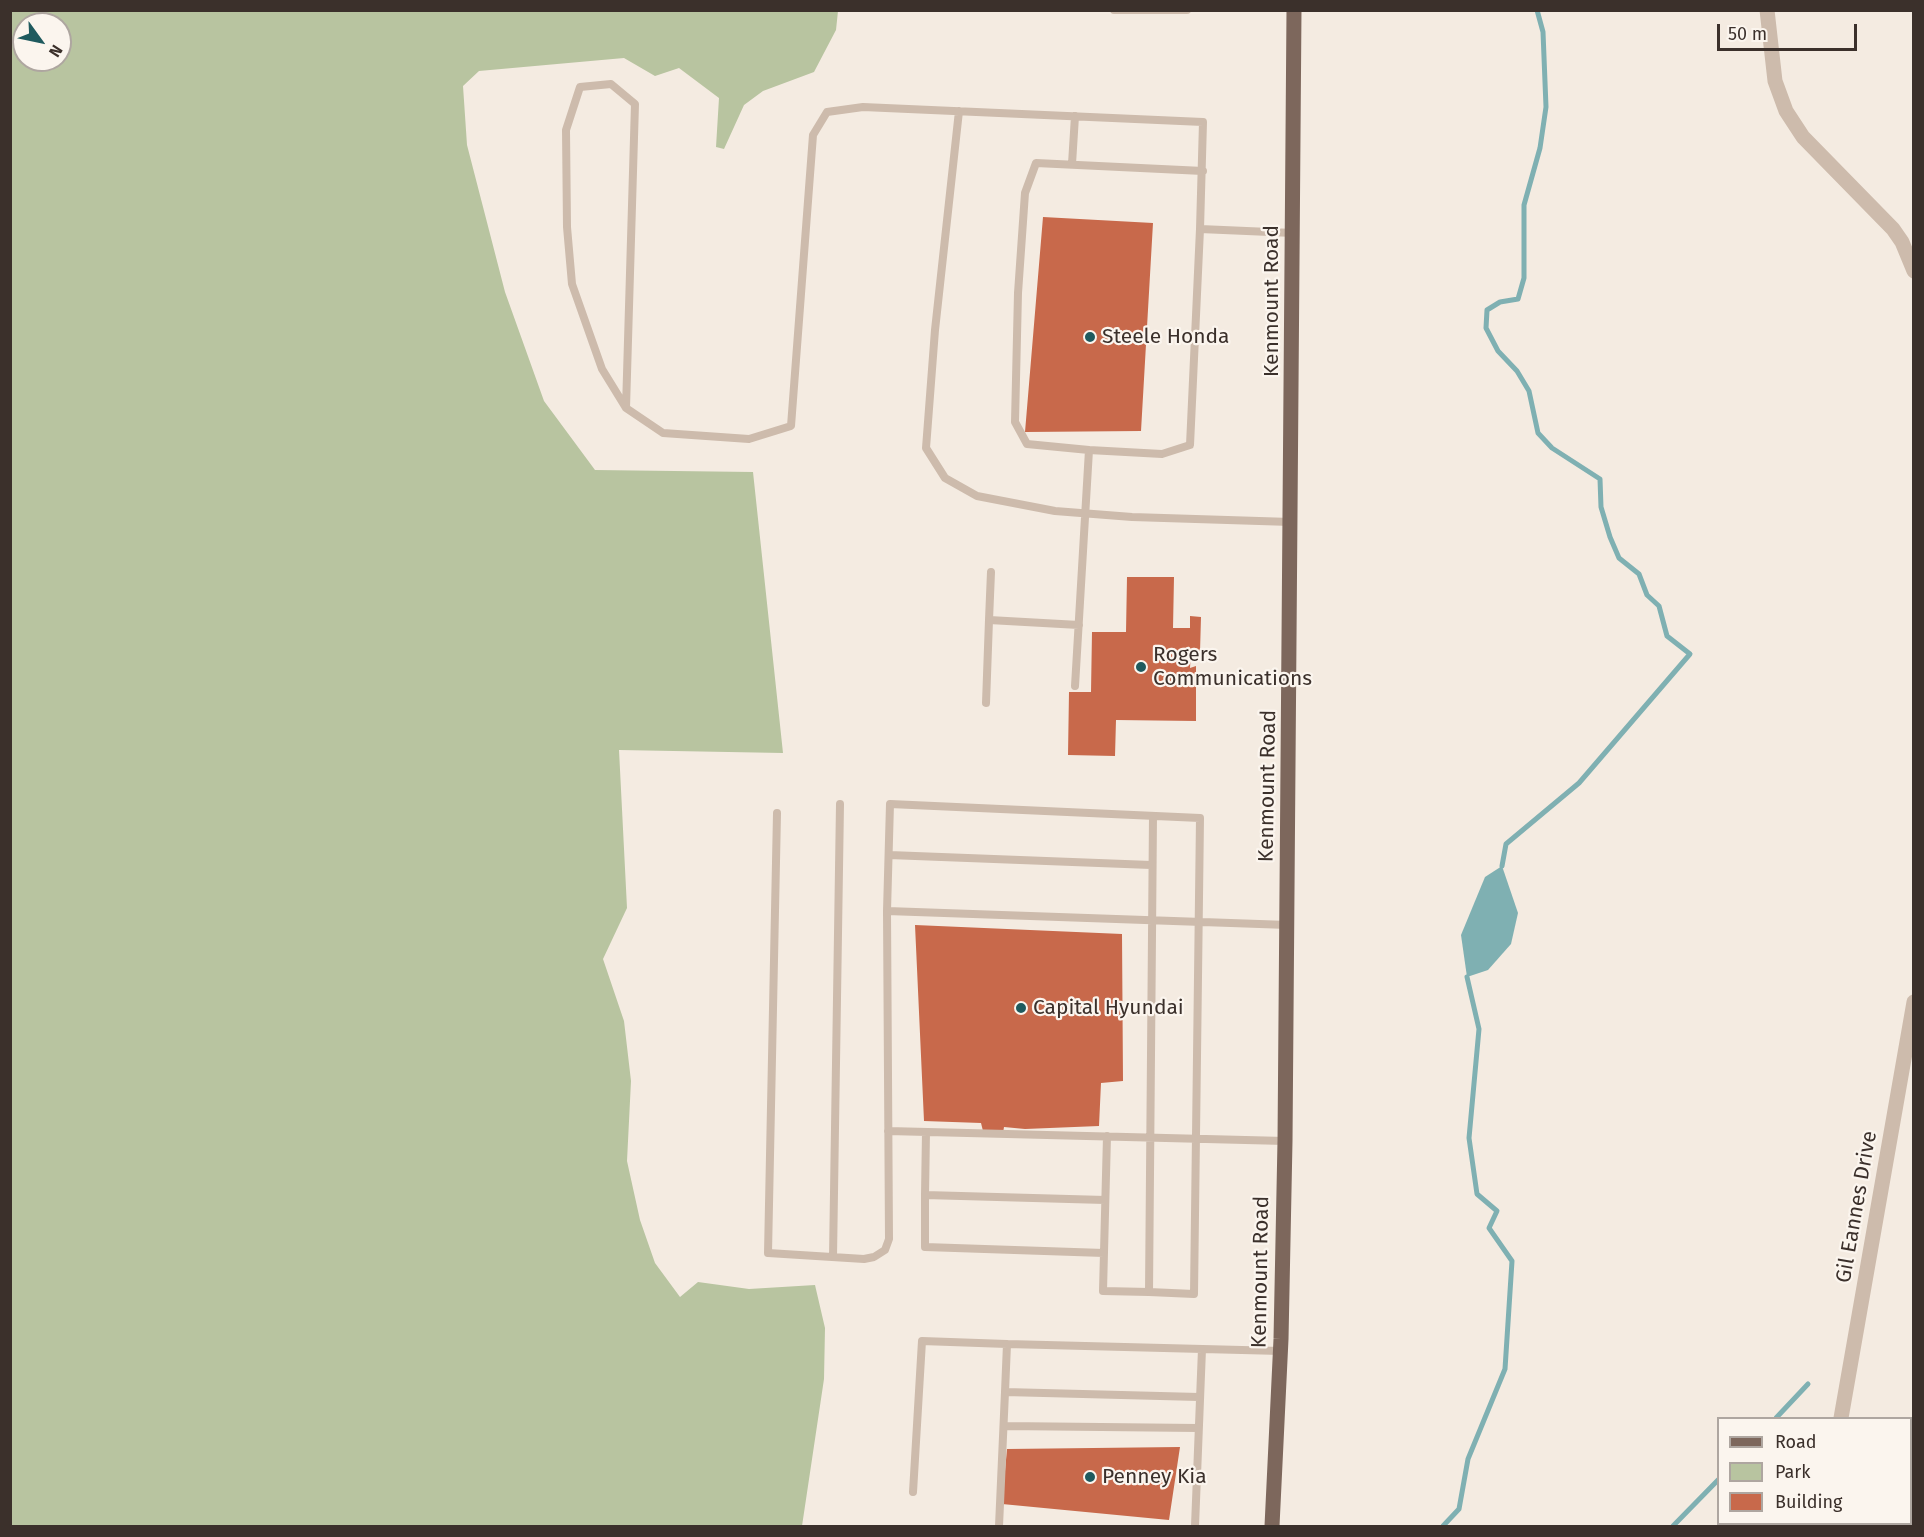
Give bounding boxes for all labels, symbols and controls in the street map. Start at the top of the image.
north arrow [12,12,72,72]
scale bar [1720,12,1860,50]
text: 50 m [1728,23,1767,45]
text: N [45,41,67,61]
street label: Kenmount Road [1259,225,1285,377]
place label: Steele Honda [1102,324,1229,350]
marker: Steele Honda [1083,330,1097,344]
place label: Rogers Communications [1153,642,1312,692]
marker: Rogers Communications [1134,660,1148,674]
street label: Kenmount Road [1254,710,1282,862]
place label: Capital Hyundai [1033,995,1184,1021]
marker: Capital Hyundai [1014,1001,1028,1015]
street label: Gil Eannes Drive [1831,1129,1883,1285]
street label: Kenmount Road [1247,1196,1275,1348]
legend [1717,1417,1912,1525]
text: Road [1775,1431,1817,1453]
text: Park [1775,1461,1810,1483]
place label: Penney Kia [1102,1464,1207,1490]
marker: Penney Kia [1083,1470,1097,1484]
text: Building [1775,1491,1842,1513]

